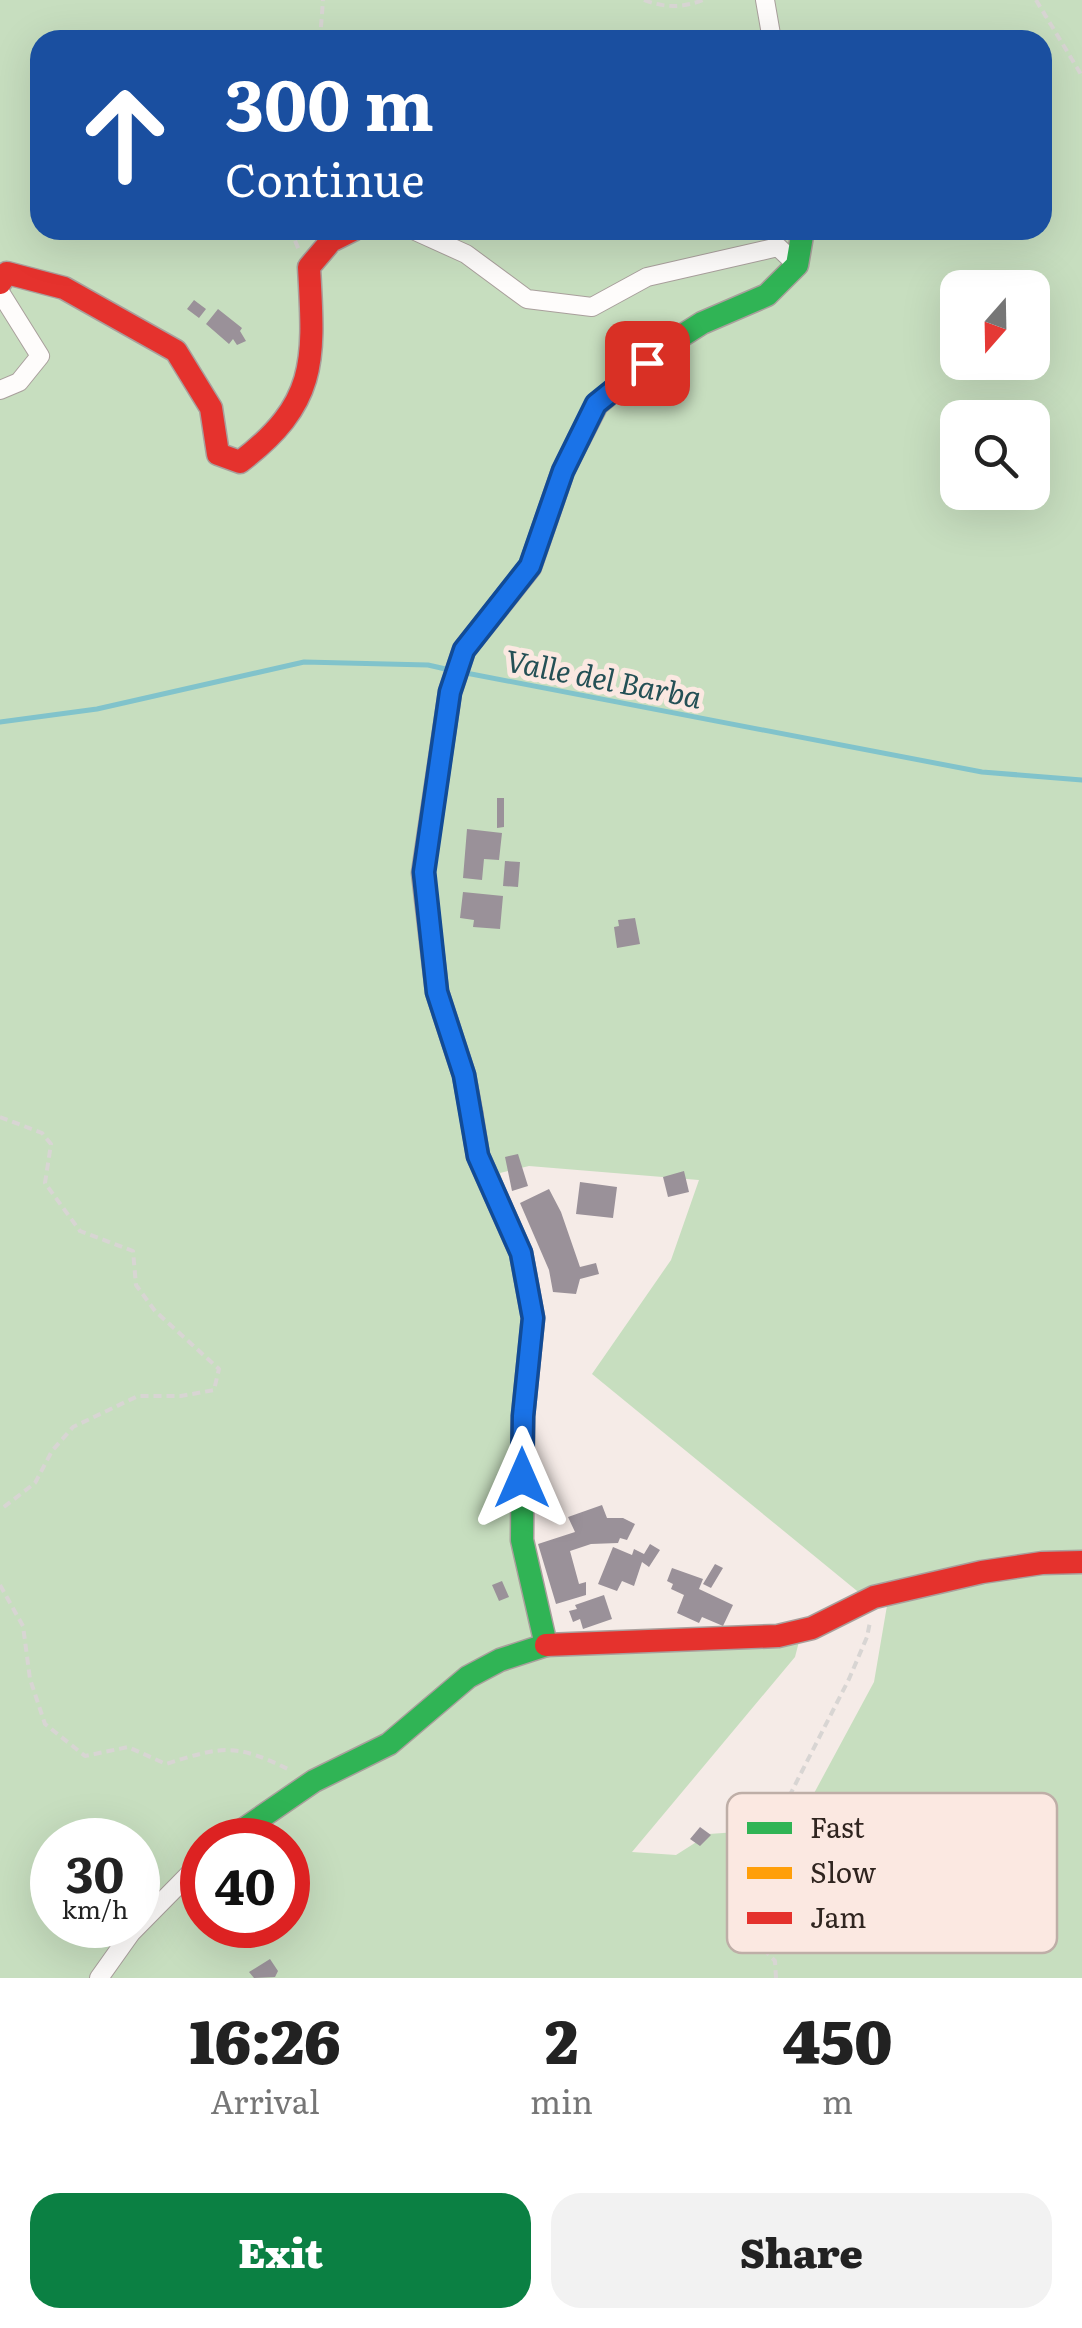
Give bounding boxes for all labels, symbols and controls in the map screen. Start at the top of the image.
text: 300 m [225,49,434,153]
icon: ahead [60,70,190,200]
text: Continue [225,144,425,211]
north arrow [940,270,1050,380]
map controls [940,270,1050,510]
pin [605,321,690,406]
icon: arrive [620,336,675,391]
button: search [940,400,1050,510]
water label: Valle del Barba [502,636,706,718]
position arrow [470,1426,574,1530]
legend [727,1793,1057,1953]
text: Fast [810,1805,865,1847]
speed limit sign: 40 [180,1818,310,1948]
text: 30 [66,1834,124,1908]
text: Slow [810,1850,876,1892]
text: km/h [62,1890,128,1927]
text: Jam [810,1895,866,1937]
text: 16:26 [189,1993,341,2082]
text: 2 [545,1993,578,2082]
text: 450 [782,1993,893,2082]
text: Arrival [210,2076,320,2124]
text: min [530,2076,593,2124]
text: m [822,2076,853,2124]
button: Exit [30,2193,531,2308]
button: Share [551,2193,1052,2308]

